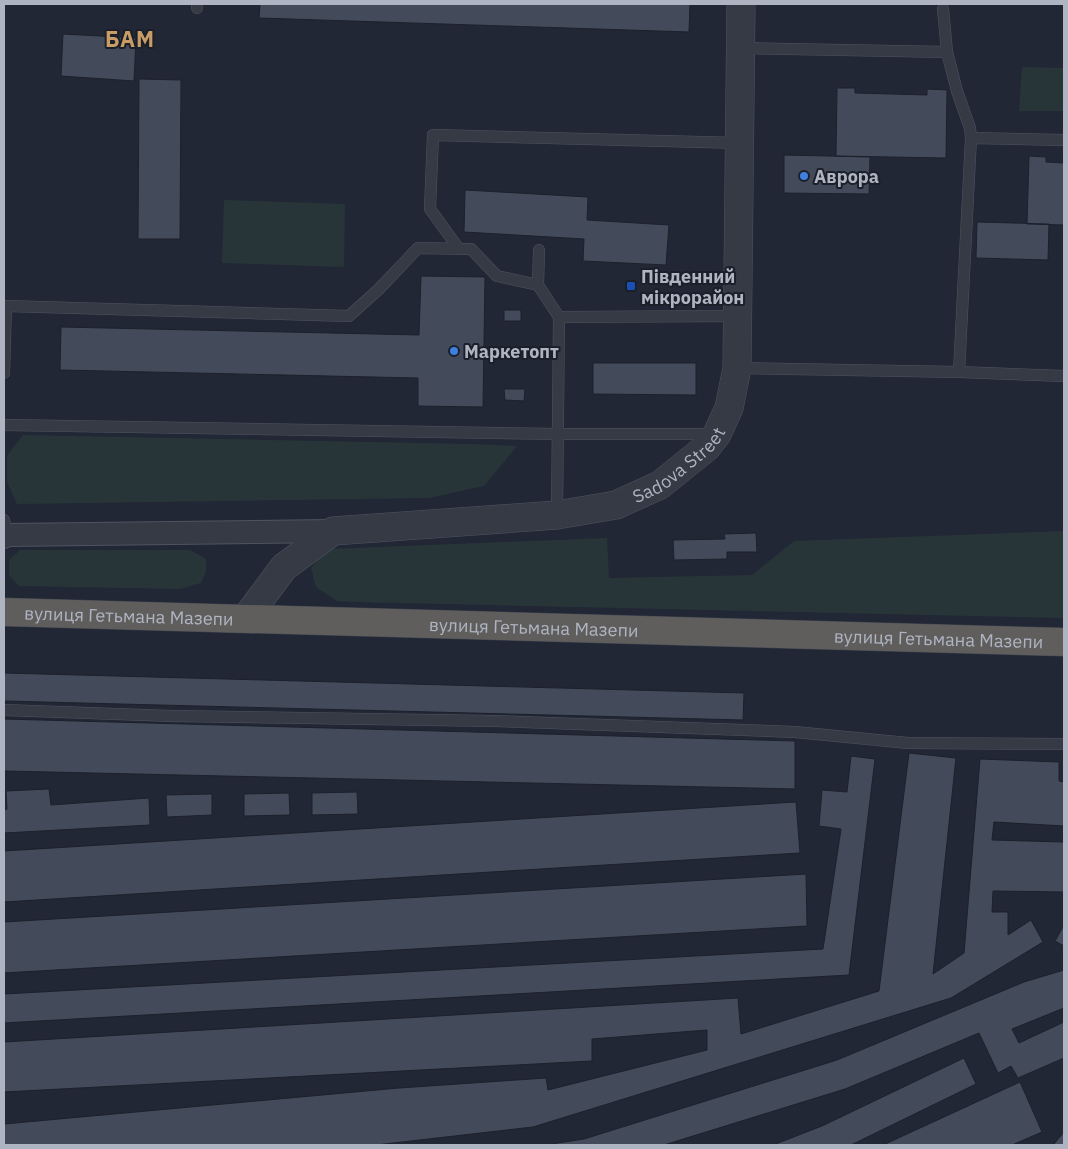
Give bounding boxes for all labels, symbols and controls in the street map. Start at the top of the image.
district label: БАМ [105,24,155,53]
place label: Аврора [814,165,879,188]
marker: Аврора [798,170,810,182]
place label: Південний мікрорайон [641,265,744,309]
marker: Південний мікрорайон [625,280,637,292]
place label: Маркетопт [464,340,559,363]
marker: Маркетопт [448,345,460,357]
street label: Sadova Street [628,423,730,508]
street label: вулиця Гетьмана Мазепи [24,601,234,630]
street label: вулиця Гетьмана Мазепи [429,613,639,641]
street label: вулиця Гетьмана Мазепи [834,624,1044,653]

